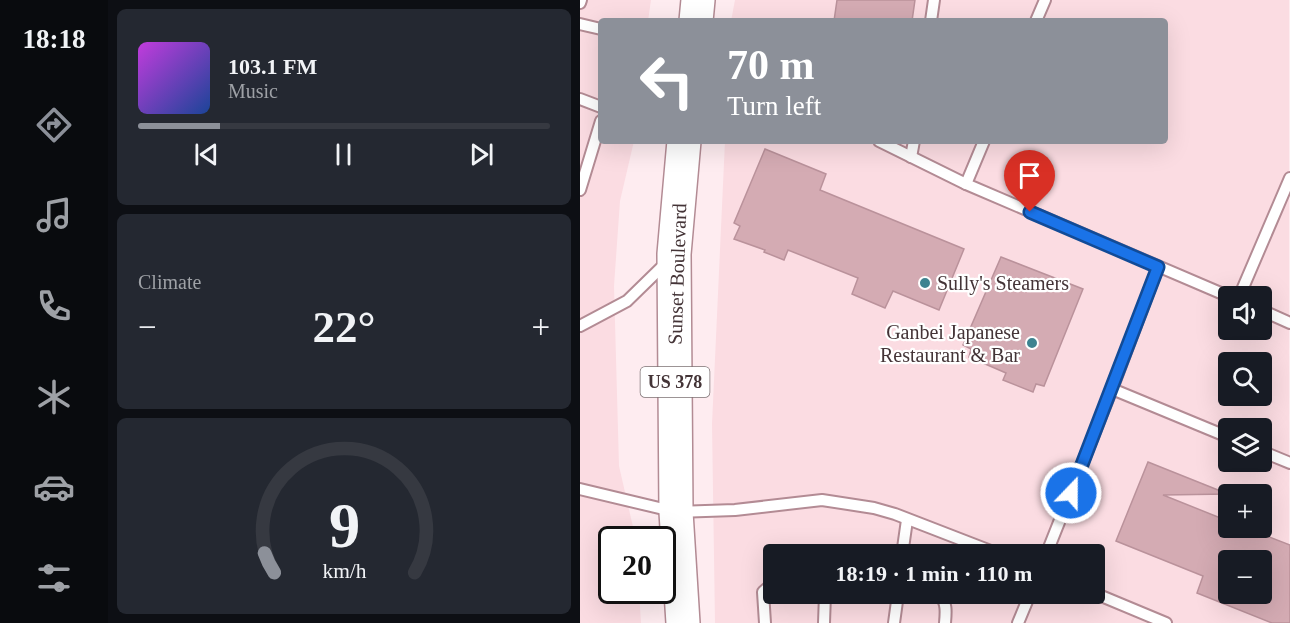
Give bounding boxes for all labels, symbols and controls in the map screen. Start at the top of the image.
text: 18:18 [23,24,86,54]
icon: left [628,42,706,120]
text: 70 m [727,42,815,88]
text: 103.1 FM [228,54,317,79]
text: Music [228,80,278,102]
text: Turn left [727,91,821,121]
icon: directions [33,104,75,146]
icon: previous [190,138,223,171]
icon: pause [327,138,360,171]
icon: next [465,138,498,171]
pin [1004,150,1055,212]
icon: arrive [1013,159,1046,192]
icon: music [33,194,75,236]
street label: Sunset Boulevard [664,203,690,345]
text: Climate [138,271,201,293]
place label: Sully's Steamers [937,272,1069,295]
marker: Sully's Steamers [918,276,932,290]
icon: phone [33,285,75,327]
map controls [1218,286,1272,604]
button: sound [1218,286,1272,340]
text: 22° [313,302,376,352]
text: − [138,309,157,345]
text: + [531,309,550,345]
place label: Ganbei Japanese Restaurant & Bar [880,321,1020,366]
marker: Ganbei Japanese Restaurant & Bar [1025,336,1039,350]
button: search [1218,352,1272,406]
road number: US 378 [640,367,710,397]
icon: climate [33,376,75,418]
button: layers [1218,418,1272,472]
position arrow [1039,461,1103,525]
icon: car [33,466,75,508]
button: + [1218,484,1272,538]
text: 9 [328,491,360,560]
speed limit sign: 20 [598,526,676,604]
button: − [1218,550,1272,604]
icon: filters [33,557,75,599]
text: km/h [322,560,366,584]
text: 18:19 · 1 min · 110 m [836,561,1032,586]

